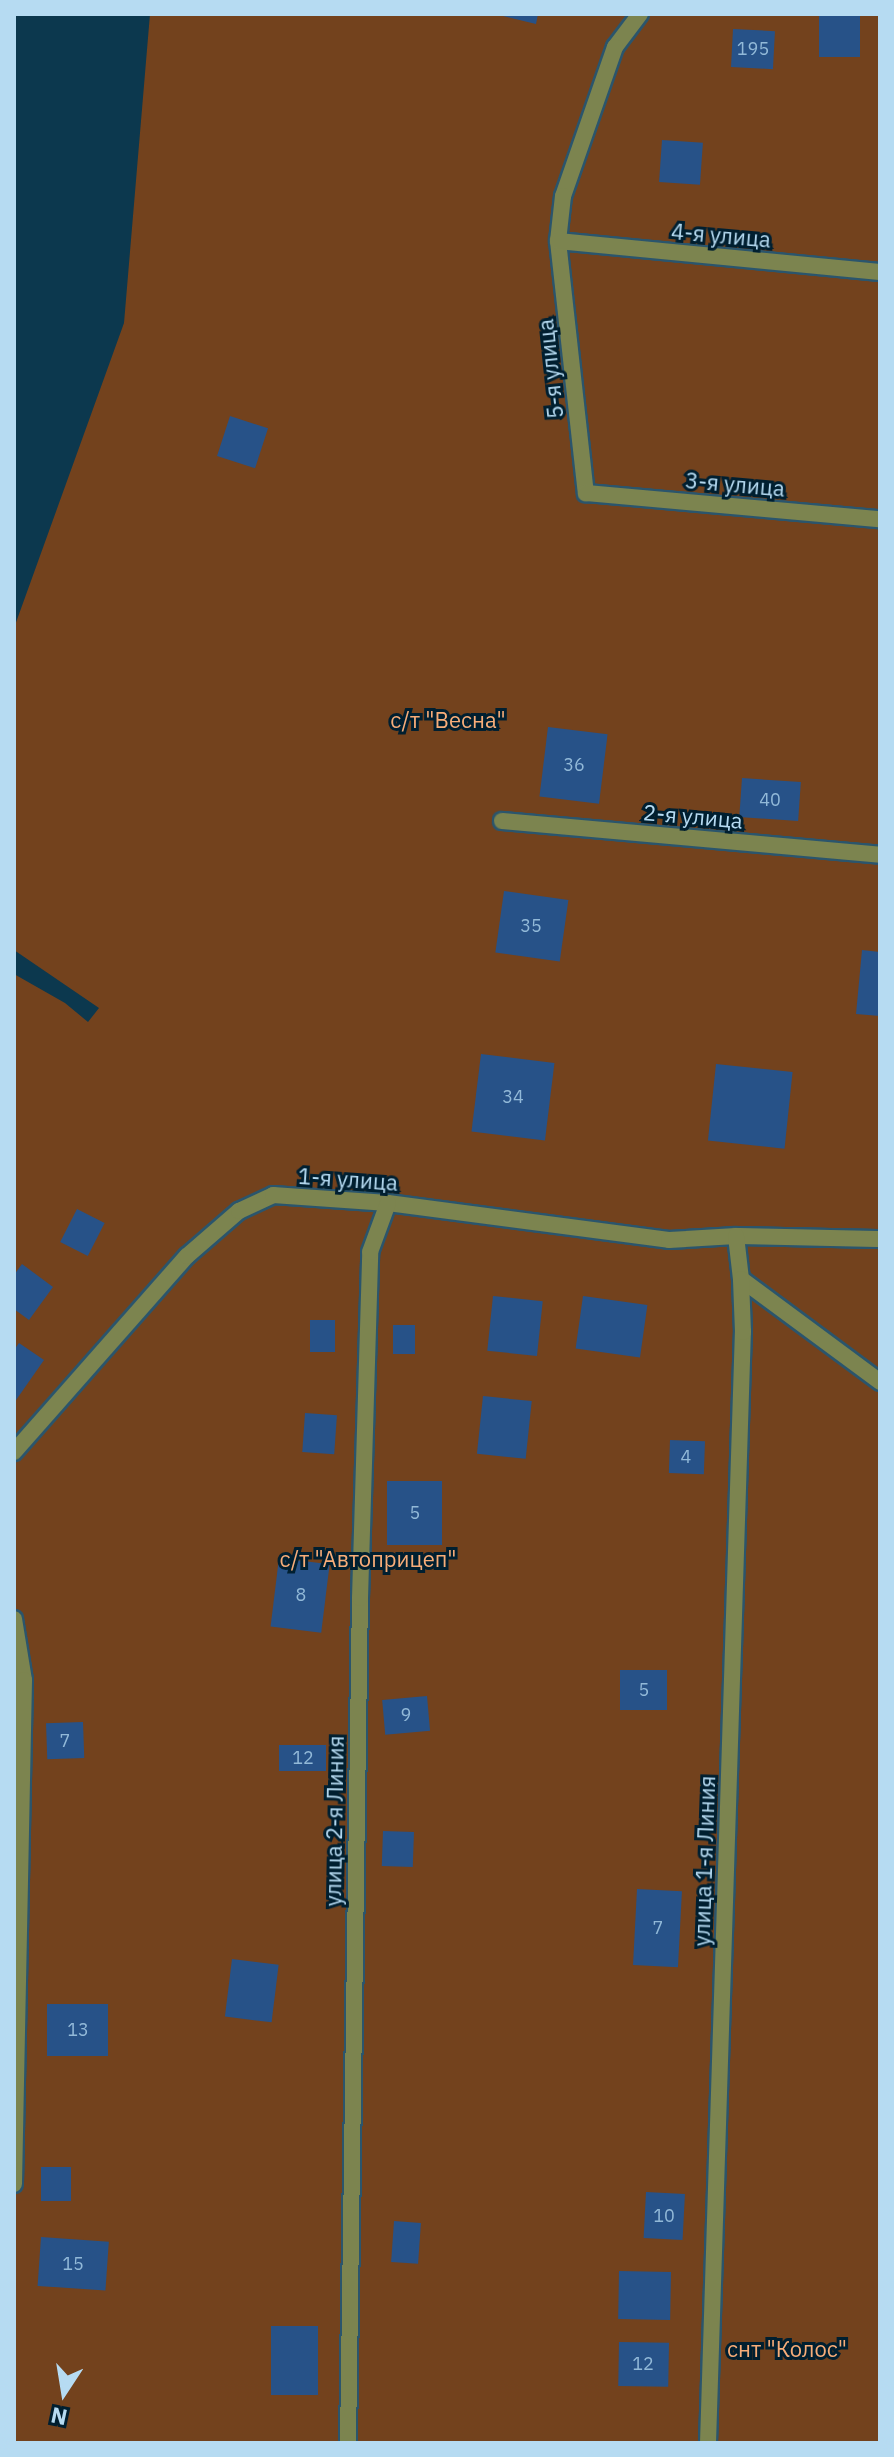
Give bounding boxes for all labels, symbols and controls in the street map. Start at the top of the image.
house number: 195 [737,38,769,60]
street label: 4-я улица [670,217,772,253]
street label: 5-я улица [532,318,568,420]
street label: 3-я улица [684,466,786,502]
park label: с/т "Весна" [390,707,506,733]
house number: 36 [563,754,585,776]
house number: 40 [759,789,781,811]
street label: 2-я улица [642,798,744,834]
house number: 35 [520,915,542,937]
house number: 34 [502,1086,524,1108]
street label: 1-я улица [297,1162,399,1196]
house number: 4 [681,1446,691,1468]
house number: 5 [410,1502,420,1524]
park label: с/т "Автоприцеп" [279,1546,457,1572]
house number: 8 [296,1584,306,1606]
house number: 5 [639,1679,649,1701]
house number: 9 [401,1704,411,1726]
house number: 7 [60,1730,70,1752]
street label: улица 2-я Линия [319,1735,349,1907]
house number: 12 [292,1747,314,1769]
street label: улица 1-я Линия [688,1775,720,1947]
house number: 7 [653,1917,663,1939]
house number: 13 [67,2019,89,2041]
house number: 10 [653,2205,675,2227]
house number: 15 [62,2253,84,2275]
park label: снт "Колос" [727,2336,847,2362]
north arrow [24,2353,104,2433]
house number: 12 [632,2353,654,2375]
text: N [48,2401,70,2433]

